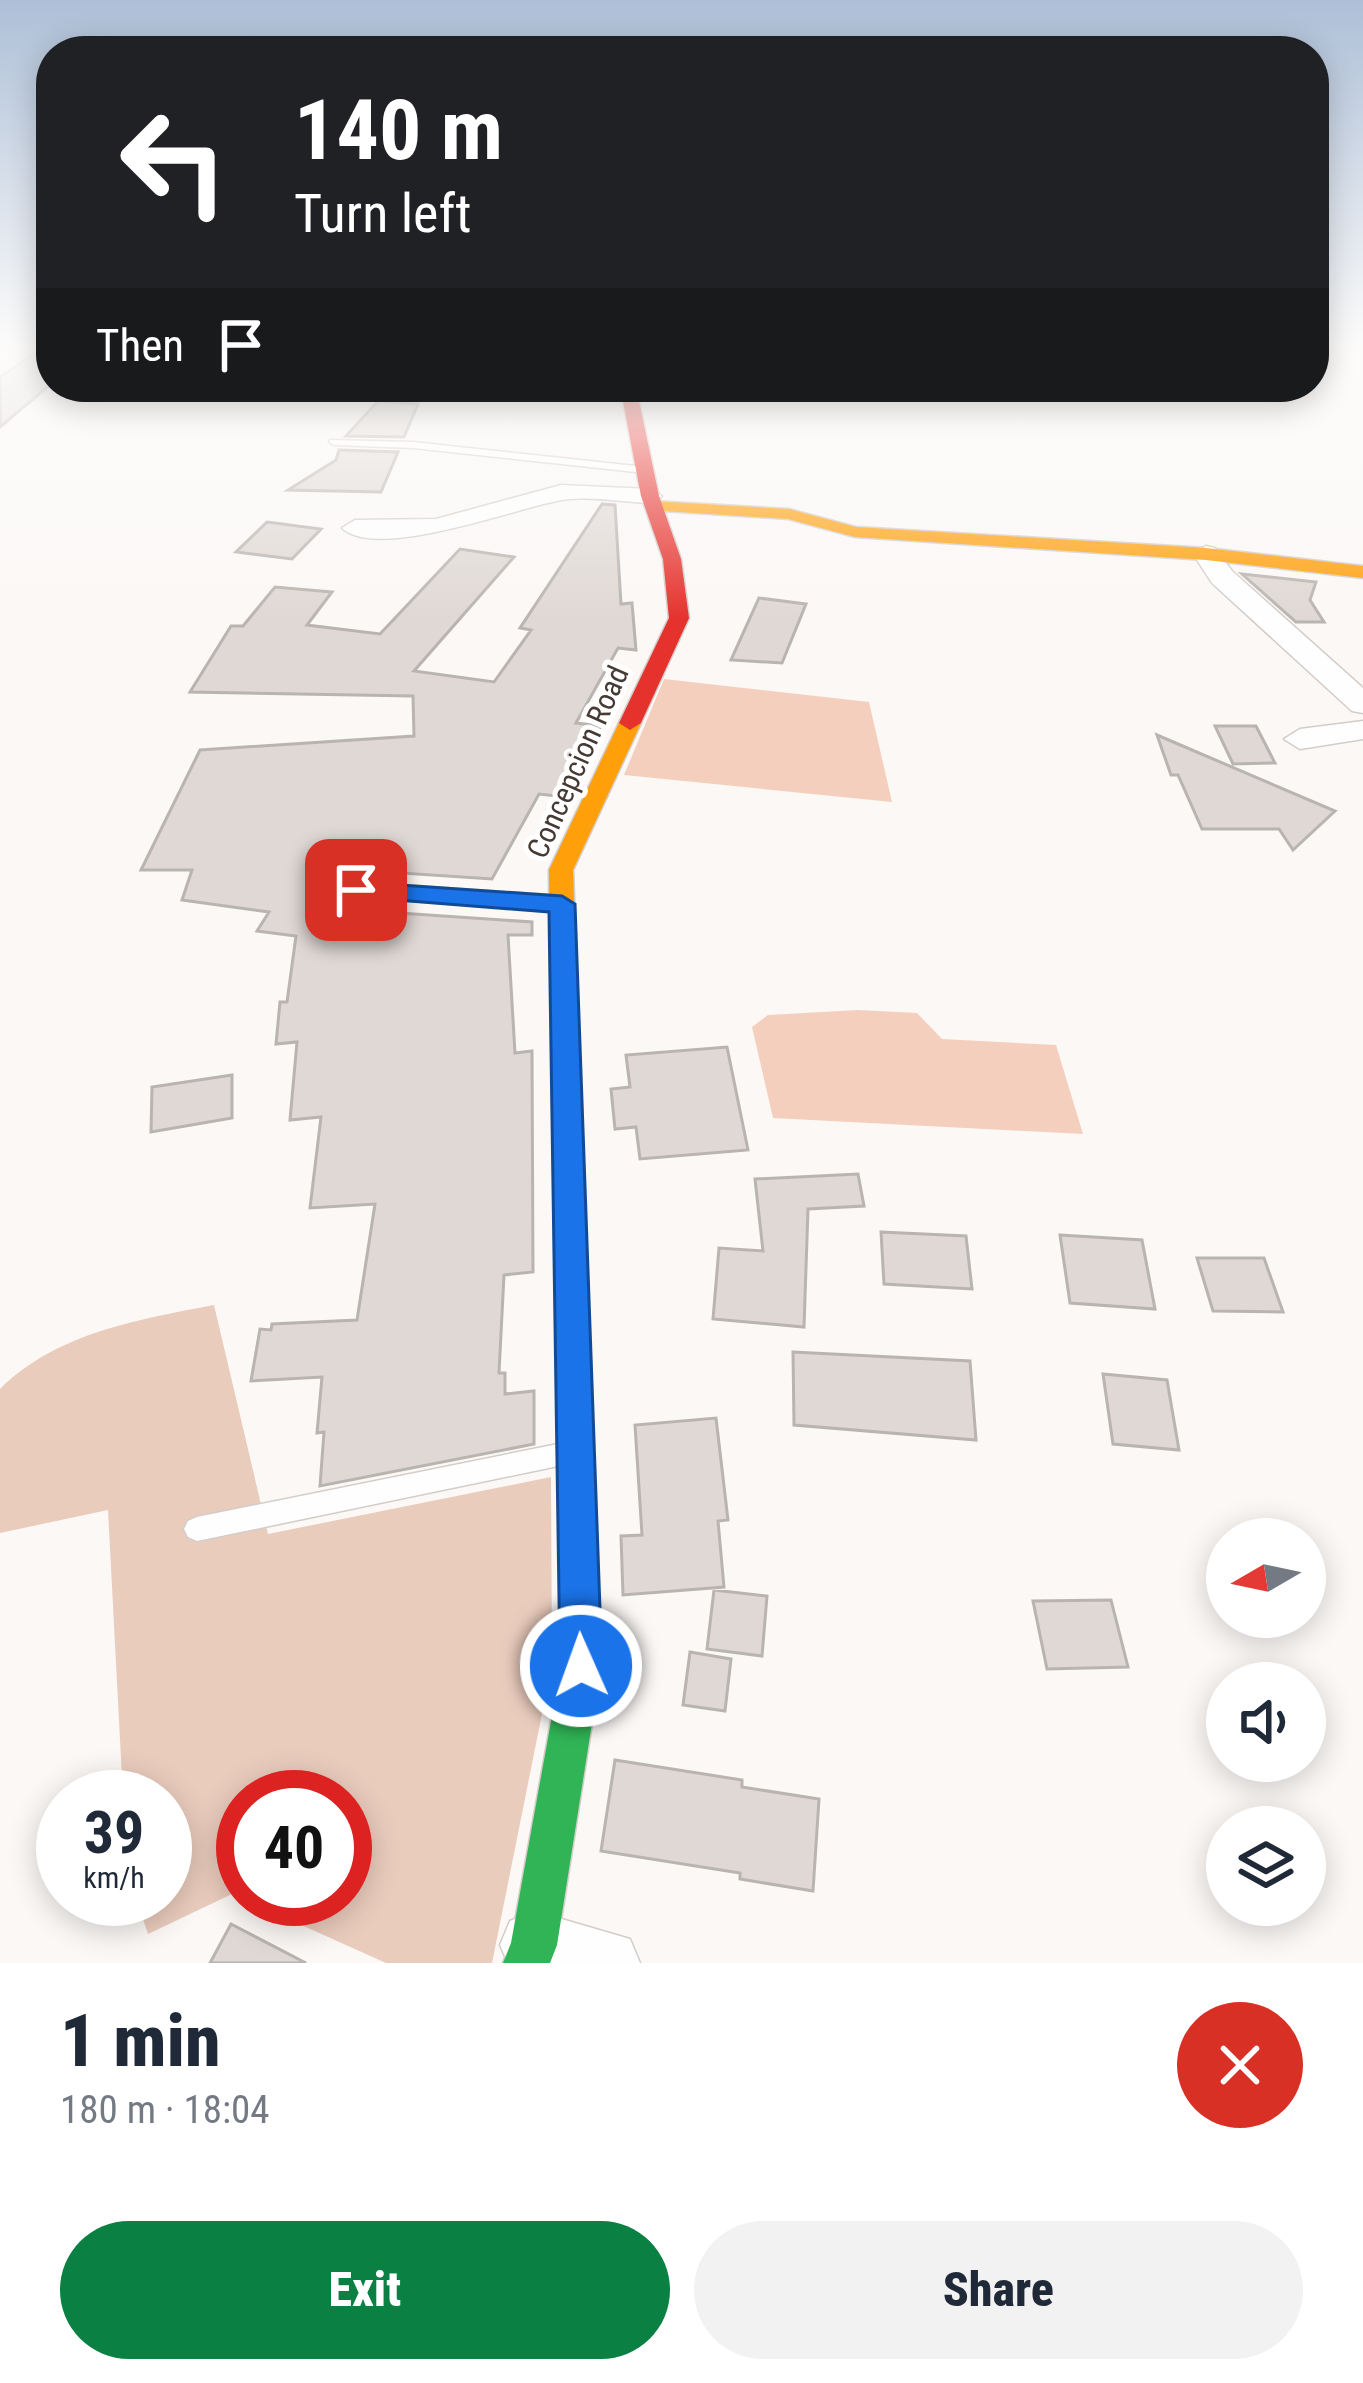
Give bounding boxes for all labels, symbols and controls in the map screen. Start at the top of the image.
text: 140 m [294,81,503,180]
icon: left [96,84,252,240]
text: Turn left [294,182,471,245]
icon: arrive [208,312,274,378]
text: Then [96,319,184,372]
street label: Concepcion Road [520,660,636,863]
pin [305,839,407,941]
icon: arrive [323,857,389,923]
north arrow [1206,1518,1326,1638]
map controls [1206,1518,1326,1926]
position arrow [518,1603,644,1729]
button: sound [1206,1662,1326,1782]
speed limit sign: 40 [216,1770,372,1926]
text: 39 [84,1797,144,1868]
button: layers [1206,1806,1326,1926]
text: km/h [83,1860,145,1895]
text: 1 min [60,1999,221,2084]
button: close [1177,2002,1303,2128]
text: 180 m · 18:04 [60,2087,270,2133]
button: Exit [60,2221,670,2359]
button: Share [694,2221,1303,2359]

